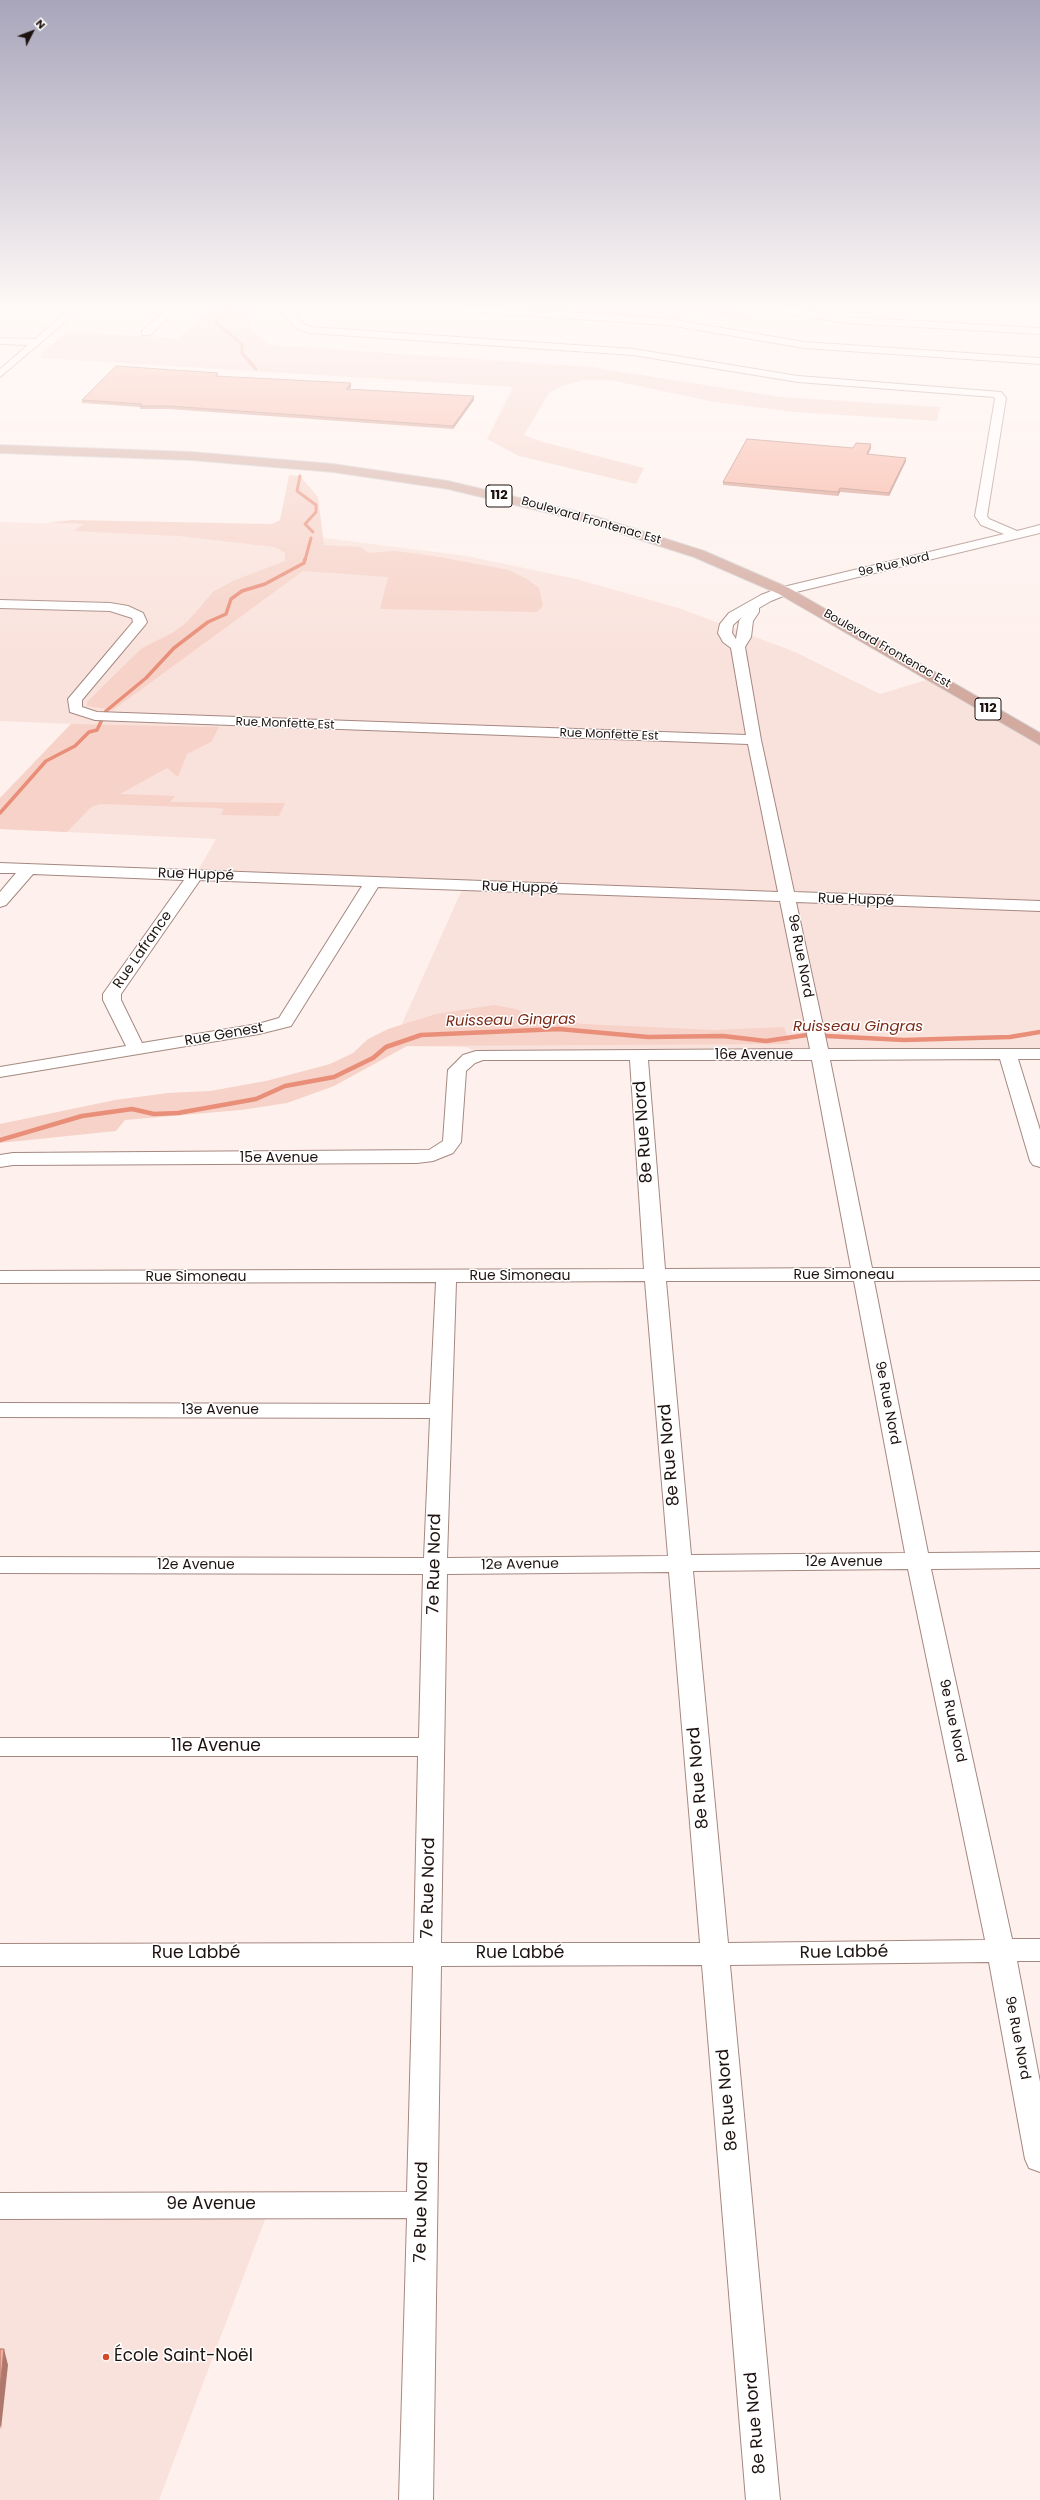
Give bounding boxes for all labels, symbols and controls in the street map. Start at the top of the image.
north arrow [12,12,52,52]
text: N [32,16,50,32]
road number: 112 [486,485,512,507]
street label: Boulevard Frontenac Est [520,494,662,548]
street label: 9e Rue Nord [857,550,931,580]
street label: Boulevard Frontenac Est [821,607,953,691]
road number: 112 [975,698,1001,720]
street label: Rue Monfette Est [235,715,335,733]
street label: Rue Monfette Est [559,726,659,744]
street label: Rue Huppé [158,865,234,885]
street label: Rue Huppé [482,878,558,898]
street label: Rue Huppé [818,890,894,910]
street label: Rue Lafrance [110,908,176,992]
street label: 9e Rue Nord [784,913,816,999]
water label: Ruisseau Gingras [446,1011,576,1031]
water label: Ruisseau Gingras [793,1018,923,1036]
street label: Rue Genest [183,1020,265,1050]
street label: 16e Avenue [715,1047,793,1063]
street label: 8e Rue Nord [630,1080,658,1184]
street label: 15e Avenue [240,1150,318,1166]
street label: Rue Simoneau [794,1267,894,1283]
street label: Rue Simoneau [470,1268,570,1284]
street label: Rue Simoneau [146,1269,246,1285]
street label: 9e Rue Nord [871,1360,903,1446]
street label: 13e Avenue [181,1402,259,1418]
street label: 8e Rue Nord [655,1403,685,1507]
street label: 7e Rue Nord [424,1513,446,1615]
street label: 12e Avenue [805,1554,883,1570]
street label: 12e Avenue [481,1556,559,1574]
street label: 12e Avenue [157,1557,235,1573]
street label: 9e Rue Nord [935,1678,969,1764]
street label: 8e Rue Nord [684,1726,714,1830]
street label: 11e Avenue [171,1737,261,1757]
street label: 7e Rue Nord [418,1837,440,1939]
street label: Rue Labbé [800,1942,888,1964]
street label: Rue Labbé [152,1944,240,1964]
street label: Rue Labbé [476,1944,564,1964]
street label: 9e Rue Nord [1001,1995,1033,2081]
street label: 8e Rue Nord [713,2048,743,2152]
street label: 7e Rue Nord [411,2161,433,2263]
street label: 9e Avenue [166,2195,256,2215]
place label: École Saint-Noël [114,2347,253,2367]
marker: École Saint-Noël [101,2352,111,2362]
street label: 8e Rue Nord [741,2371,771,2475]

